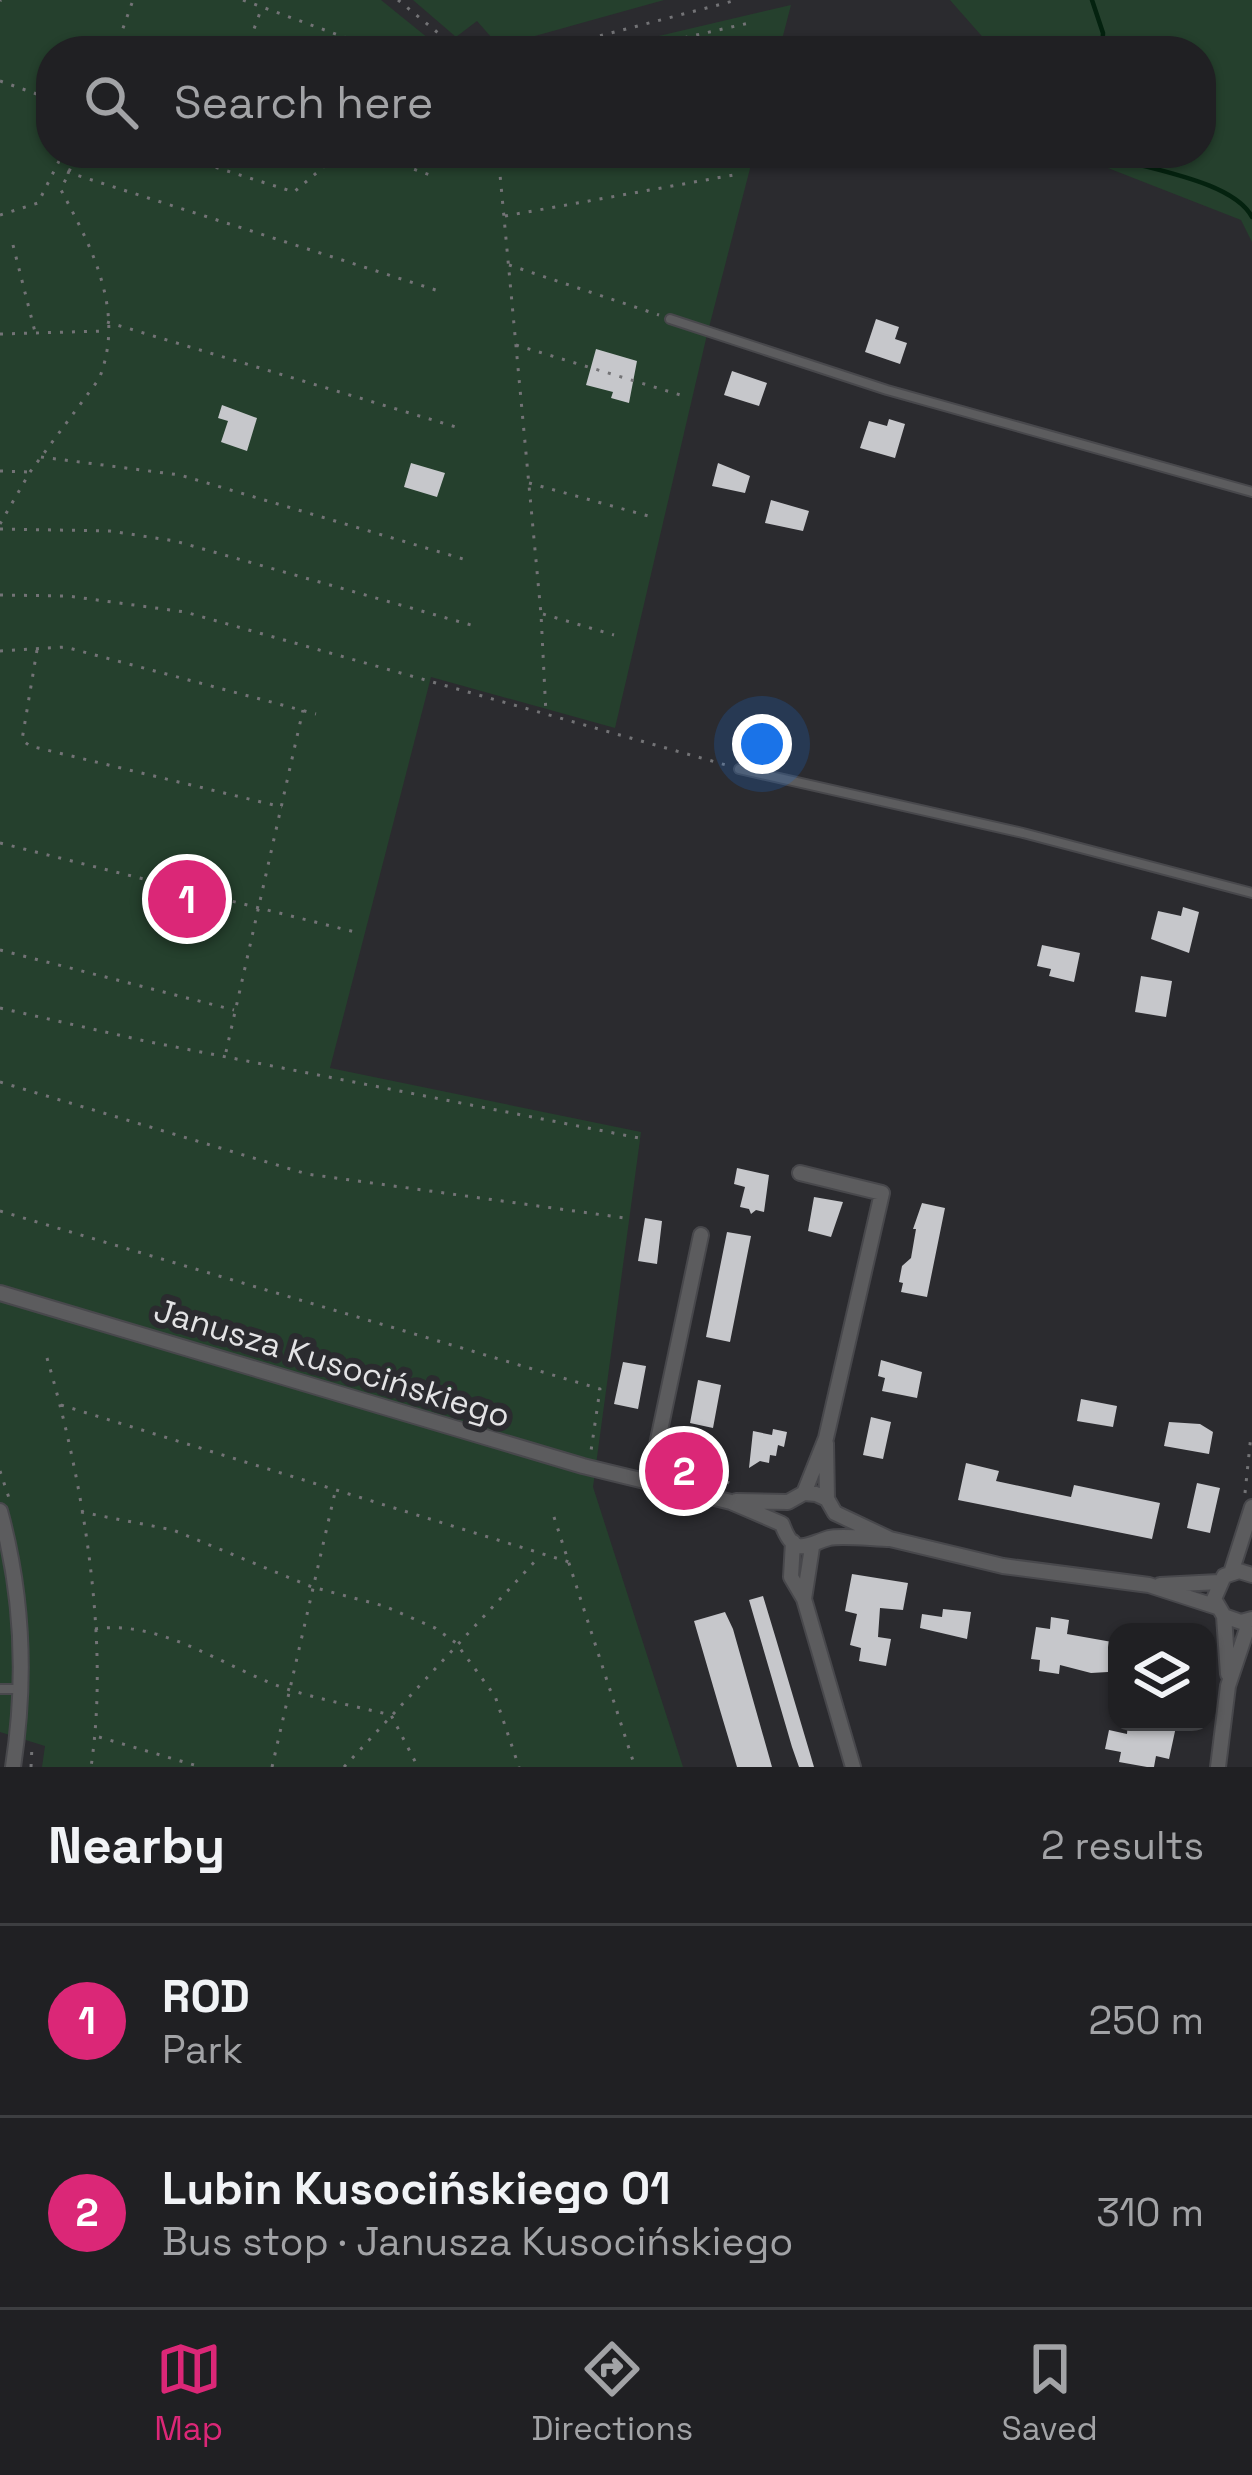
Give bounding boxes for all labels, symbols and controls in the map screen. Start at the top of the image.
search box [36,36,1216,168]
icon: search [78,69,144,135]
text: Search here [174,74,433,131]
your location [732,714,792,774]
pin: 1 [148,854,226,944]
street label: Janusza Kusocińskiego [149,1289,515,1437]
pin: 2 [645,1426,723,1516]
map controls [1108,1623,1216,1731]
button: layers [1108,1623,1216,1731]
text: Nearby [48,1813,225,1878]
text: 2 results [1041,1821,1204,1870]
text: ROD [162,1968,250,2025]
text: 1 [78,1996,96,2045]
text: 250 m [1089,1996,1204,2045]
text: Park [162,2025,243,2074]
text: Lubin Kusocińskiego 01 [162,2160,671,2217]
text: 2 [75,2188,99,2237]
text: 310 m [1096,2188,1204,2237]
text: Bus stop · Janusza Kusocińskiego [162,2217,793,2266]
tab: Map [154,2336,223,2450]
tab: Directions [531,2336,693,2450]
tab: Saved [1002,2336,1098,2450]

